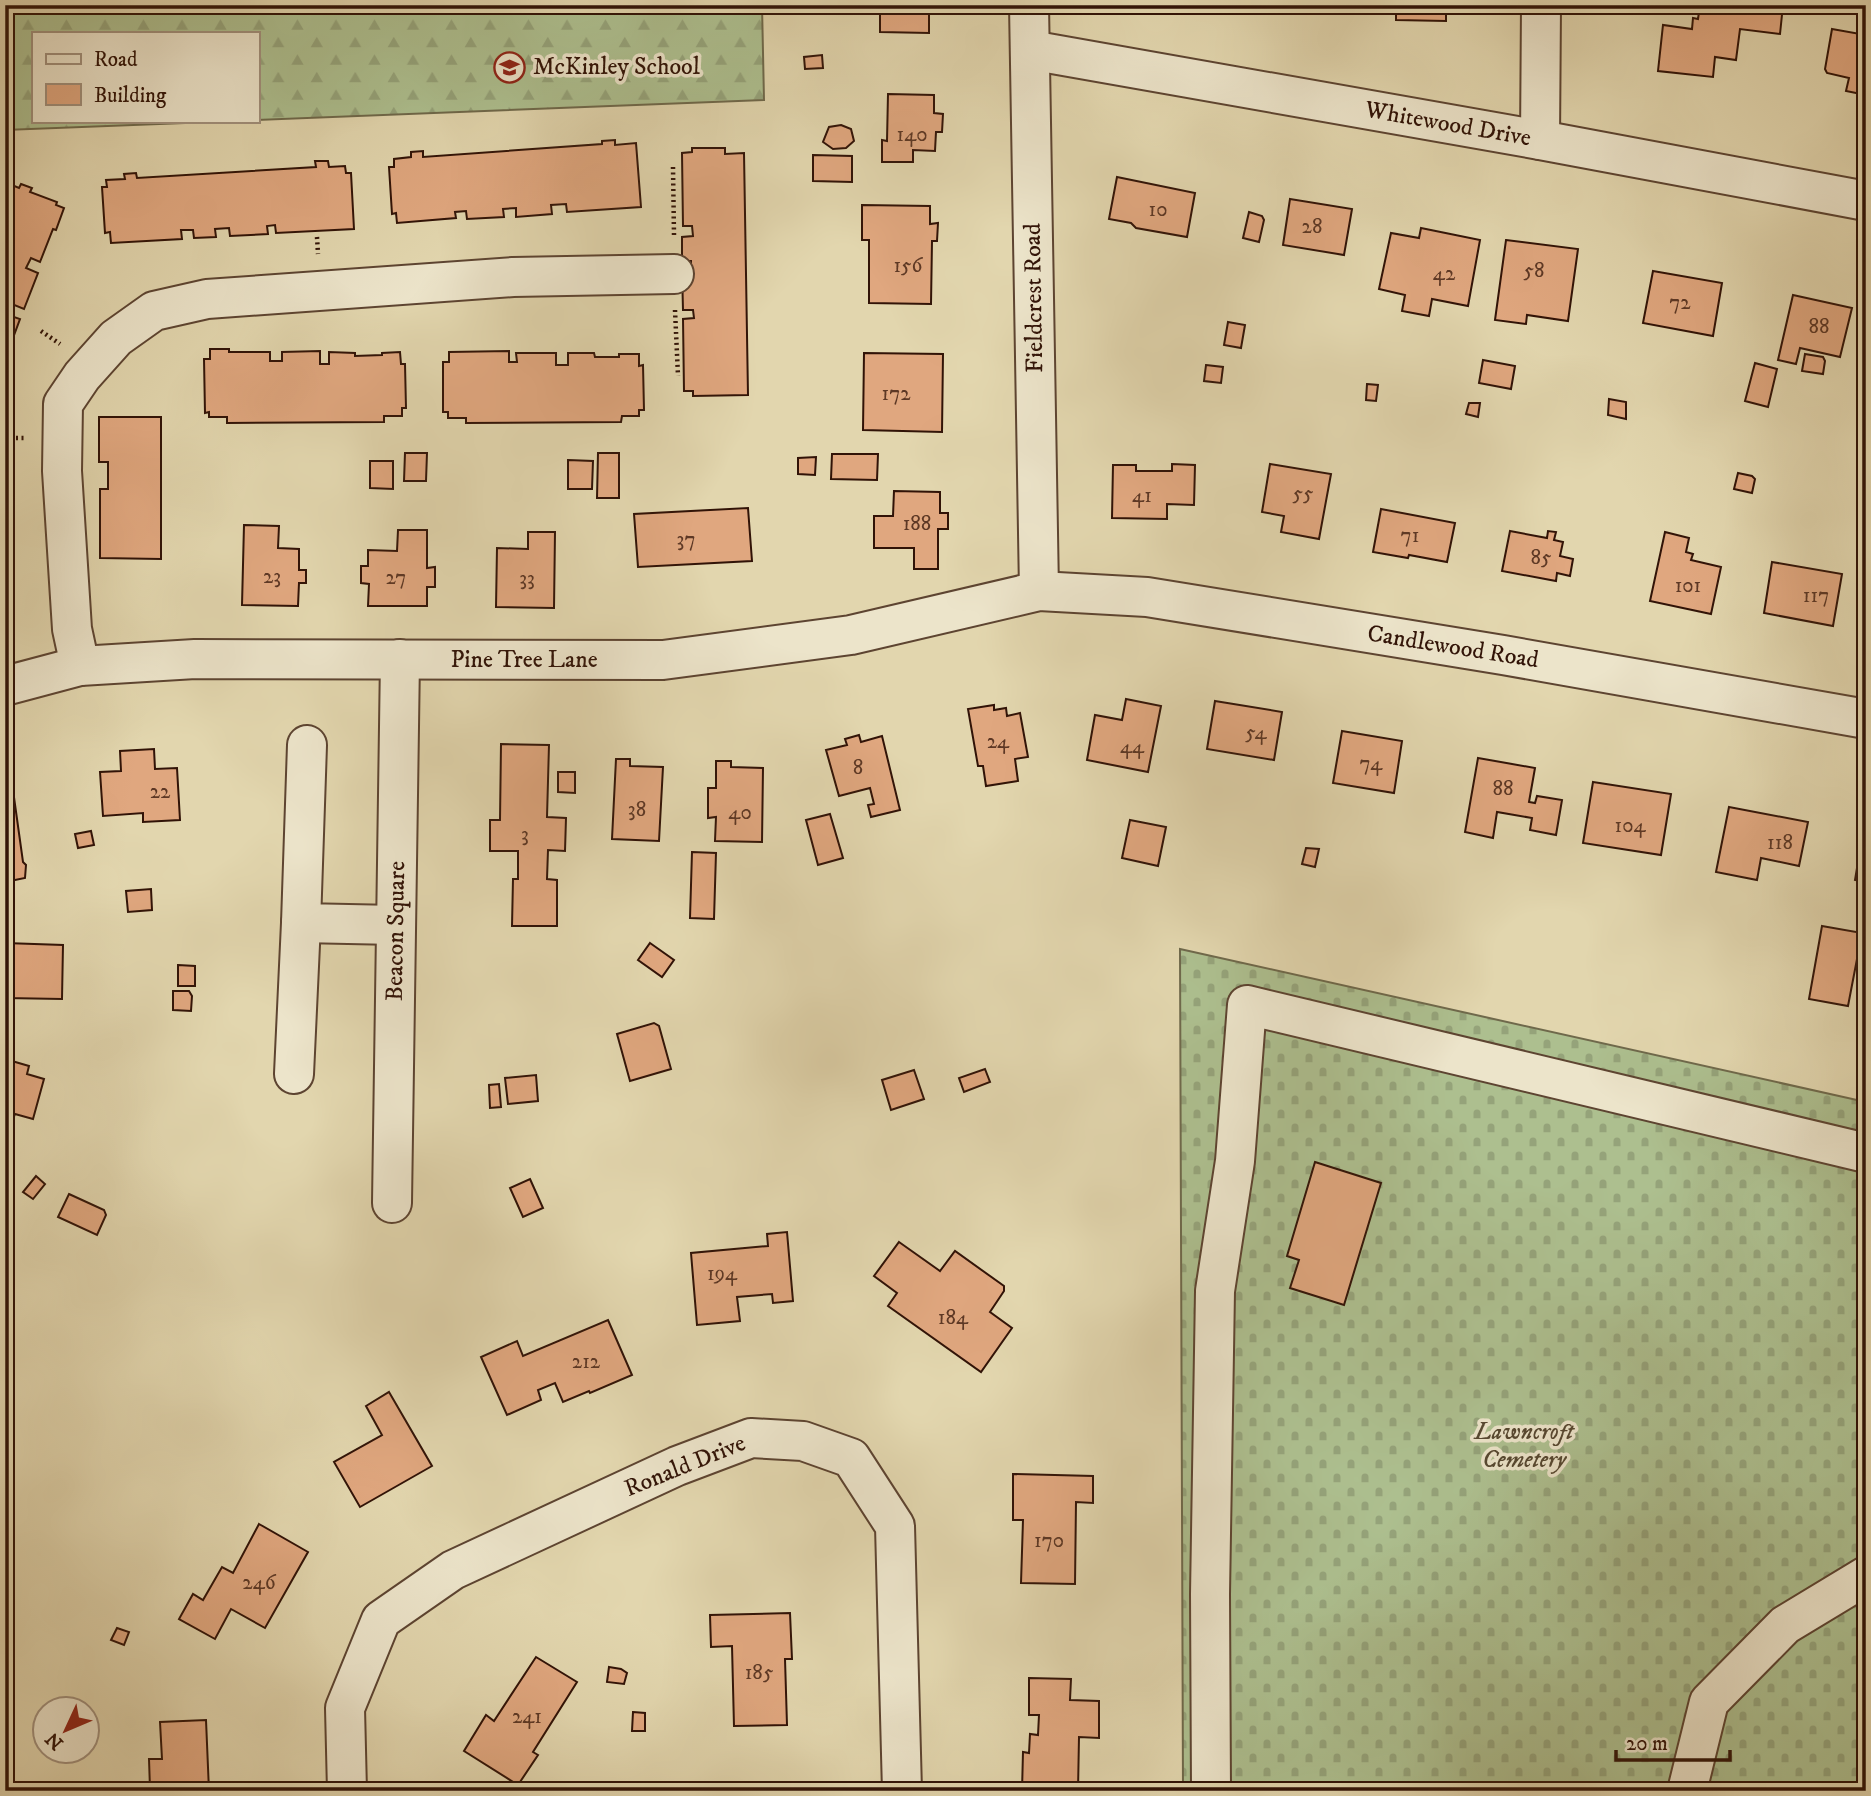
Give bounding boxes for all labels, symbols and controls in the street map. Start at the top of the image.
legend [32,32,259,122]
text: Road [94,47,138,73]
school or university icon: McKinley School [493,50,527,84]
place label: McKinley School [533,52,701,82]
text: Building [94,83,167,109]
street label: Whitewood Drive [1362,94,1533,153]
house number: 140 [896,122,928,148]
house number: 10 [1149,197,1167,223]
house number: 28 [1302,214,1322,240]
street label: Fieldcrest Road [1018,223,1050,373]
house number: 156 [894,253,924,279]
house number: 58 [1524,258,1544,284]
house number: 42 [1433,261,1456,287]
house number: 72 [1669,290,1691,316]
house number: 88 [1808,314,1830,340]
house number: 172 [881,381,911,407]
house number: 55 [1293,481,1313,507]
house number: 41 [1132,483,1152,509]
house number: 188 [903,511,931,537]
house number: 71 [1401,523,1419,549]
house number: 37 [677,527,695,553]
house number: 85 [1531,545,1551,571]
house number: 23 [263,564,281,590]
house number: 27 [386,565,406,591]
house number: 33 [519,566,535,592]
house number: 101 [1675,573,1701,599]
house number: 117 [1803,583,1829,609]
street label: Candlewood Road [1365,619,1541,675]
street label: Pine Tree Lane [450,645,598,675]
house number: 54 [1245,720,1268,746]
house number: 24 [987,729,1010,755]
house number: 44 [1120,734,1145,760]
house number: 74 [1360,751,1383,777]
house number: 8 [853,755,863,781]
house number: 88 [1492,776,1514,802]
house number: 22 [150,779,171,805]
house number: 38 [628,797,646,823]
house number: 40 [728,800,752,826]
house number: 104 [1615,813,1646,839]
house number: 3 [521,822,529,848]
house number: 118 [1767,830,1793,856]
street label: Beacon Square [380,861,412,1001]
house number: 194 [707,1261,738,1287]
house number: 184 [938,1305,969,1331]
house number: 212 [572,1349,601,1375]
park label: Lawncroft Cemetery [1473,1417,1575,1475]
street label: Ronald Drive [620,1428,750,1504]
house number: 170 [1034,1528,1064,1554]
house number: 246 [242,1570,277,1596]
house number: 185 [745,1660,773,1686]
north arrow [32,1694,102,1764]
house number: 241 [512,1704,542,1730]
scale bar [1616,1719,1729,1763]
text: N [41,1727,69,1754]
text: 20 m [1626,1731,1668,1757]

